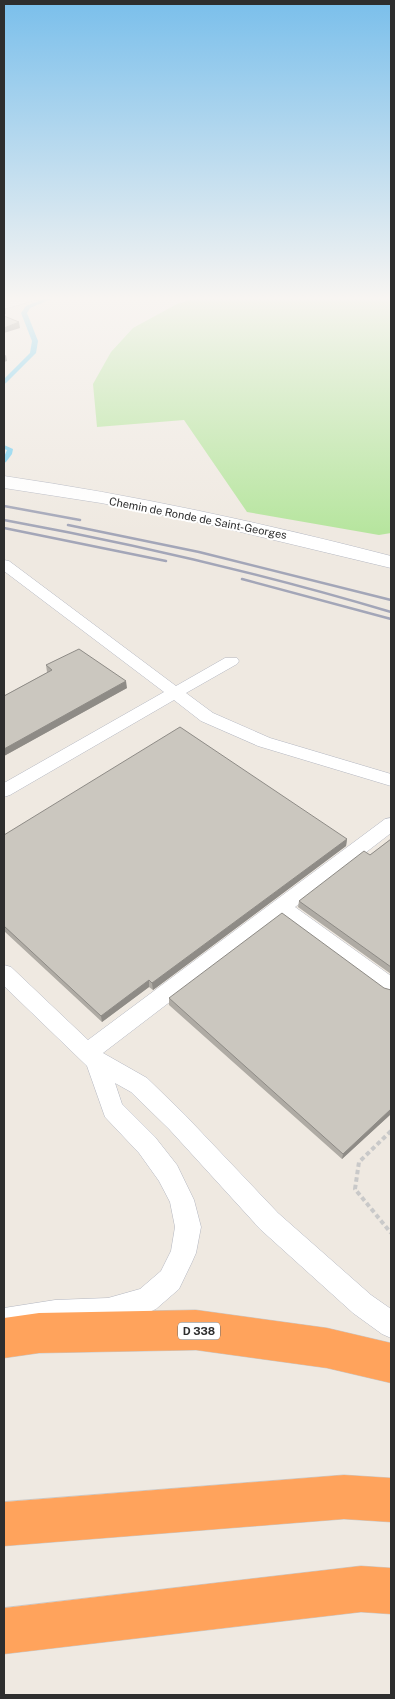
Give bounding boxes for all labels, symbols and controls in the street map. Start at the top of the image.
street label: Chemin de Ronde de Saint-Georges [108,495,288,541]
road number: D 338 [178,1322,220,1340]

